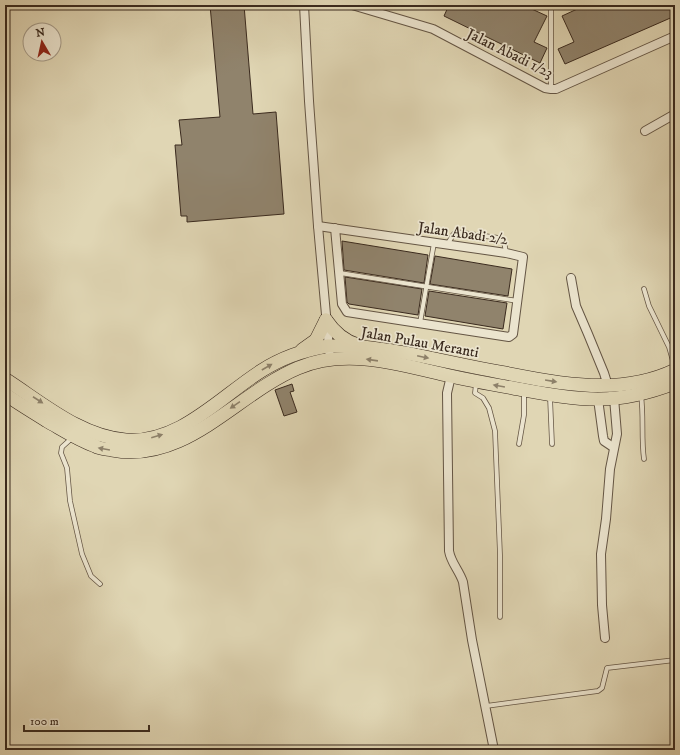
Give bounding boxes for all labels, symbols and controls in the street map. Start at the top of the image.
north arrow [22,22,62,62]
street label: Jalan Abadi 1/23 [462,23,556,83]
text: N [35,25,46,41]
street label: Jalan Abadi 2/2 [415,218,510,249]
street label: Jalan Pulau Meranti [358,322,480,362]
one-way arrow [417,354,429,360]
one-way arrow [366,357,378,363]
one-way arrow [261,364,273,371]
one-way arrow [544,378,557,384]
one-way arrow [493,382,505,388]
one-way arrow [33,396,43,404]
one-way arrow [230,402,241,409]
one-way arrow [152,433,164,439]
one-way arrow [98,445,110,451]
scale bar [24,707,149,733]
text: 100 m [30,714,59,729]

